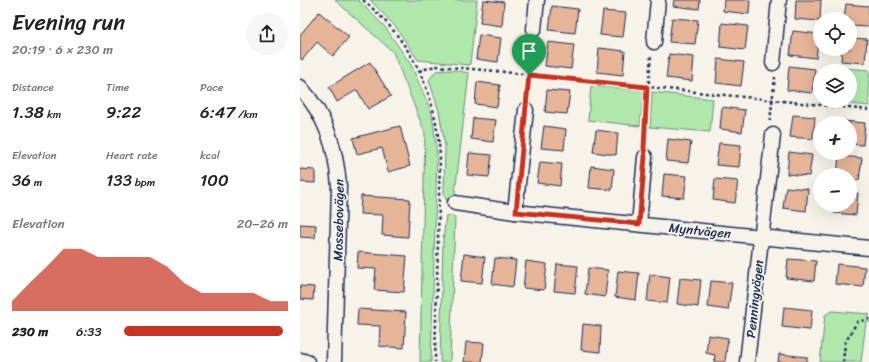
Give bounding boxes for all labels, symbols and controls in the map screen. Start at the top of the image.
text: Evening run [12,3,125,42]
map controls [813,12,857,212]
button: locate [813,12,857,56]
button: share [246,13,288,55]
pin [512,34,546,75]
text: 20:19 · 6 × 230 m [12,38,113,61]
icon: arrive [518,40,540,62]
button: layers [813,64,857,108]
text: Distance [12,78,54,97]
text: Time [106,78,129,97]
text: Pace [200,78,223,97]
text: 1.38 [12,97,44,127]
text: 9:22 [106,97,141,127]
text: 6:47 [200,97,235,127]
text: km [44,105,61,124]
text: /km [235,105,258,124]
button: + [813,116,857,160]
text: Elevation [12,146,57,165]
text: Heart rate [106,146,158,165]
text: kcal [200,146,220,165]
text: 36 [12,165,31,195]
text: 133 [106,165,132,195]
text: 100 [200,165,229,195]
button: − [813,168,857,212]
text: m [31,173,42,192]
text: bpm [132,173,155,192]
street label: Mossebovägen [326,179,351,261]
text: Elevation [12,212,65,235]
text: 20–26 m [237,212,288,235]
street label: Myntvägen [668,216,732,245]
street label: Penningvägen [739,259,770,339]
text: 230 m [12,320,48,343]
text: 6:33 [76,320,102,343]

